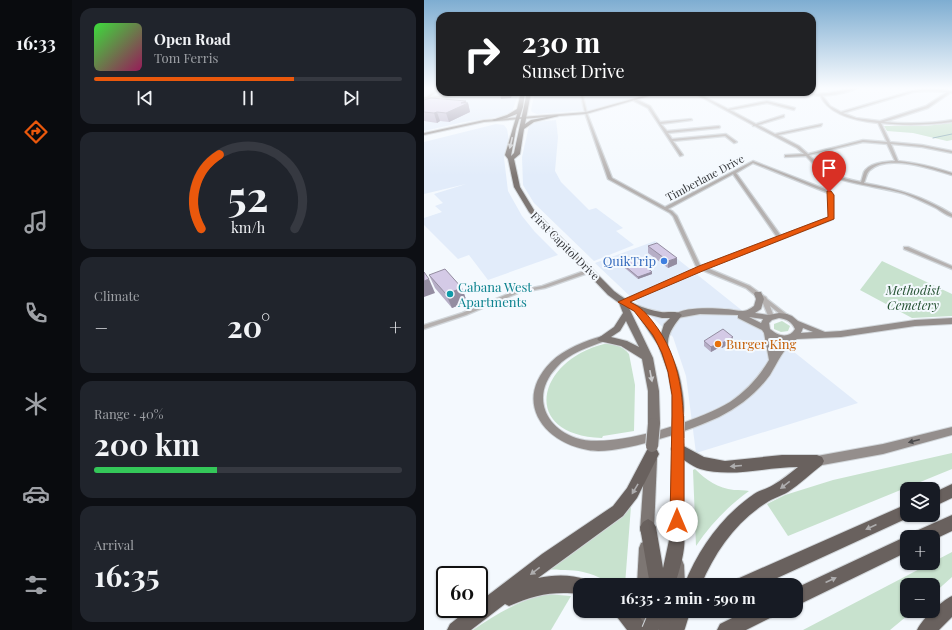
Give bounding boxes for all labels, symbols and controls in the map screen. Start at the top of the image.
text: 230 m [522,23,600,60]
icon: right [456,28,508,80]
text: Open Road [154,29,231,49]
text: 16:33 [16,31,56,55]
text: Tom Ferris [154,49,218,66]
text: Sunset Drive [522,59,625,83]
icon: previous [134,87,156,109]
icon: pause [237,87,259,109]
icon: next [340,87,362,109]
icon: directions [22,118,50,146]
one-way arrow [507,136,513,149]
street label: Timberlane Drive [663,150,747,205]
pin [812,151,846,192]
icon: arrive [818,157,840,179]
text: 52 [228,166,268,221]
icon: music [22,208,50,236]
street label: First Capitol Drive [528,208,603,283]
text: km/h [231,217,266,236]
place label: QuikTrip [603,252,656,269]
marker: QuikTrip [659,256,669,266]
place label: Cabana West Apartments [457,278,532,310]
park label: Methodist Cemetery [885,281,941,313]
text: Climate [94,287,140,304]
marker: Cabana West Apartments [445,289,455,299]
icon: phone [22,299,50,327]
text: 20° [227,306,270,346]
text: − [94,312,108,342]
text: + [389,312,402,342]
place label: Burger King [726,335,796,352]
marker: Burger King [713,339,723,349]
one-way arrow [649,370,655,382]
icon: climate [22,390,50,418]
text: Range · 40% [94,405,163,422]
text: 200 km [94,424,200,464]
one-way arrow [908,438,920,444]
one-way arrow [730,463,742,470]
icon: car [22,480,50,508]
one-way arrow [780,480,791,489]
map controls [900,482,940,618]
button: layers [900,482,940,522]
one-way arrow [631,483,638,495]
position arrow [656,500,698,542]
one-way arrow [866,524,877,530]
button: + [900,530,940,570]
text: Arrival [94,536,134,553]
text: 16:35 [94,555,159,595]
speed limit sign: 60 [436,566,488,618]
one-way arrow [530,566,540,574]
icon: filters [22,571,50,599]
one-way arrow [826,577,837,583]
button: − [900,578,940,618]
text: 16:35 · 2 min · 590 m [620,588,756,608]

